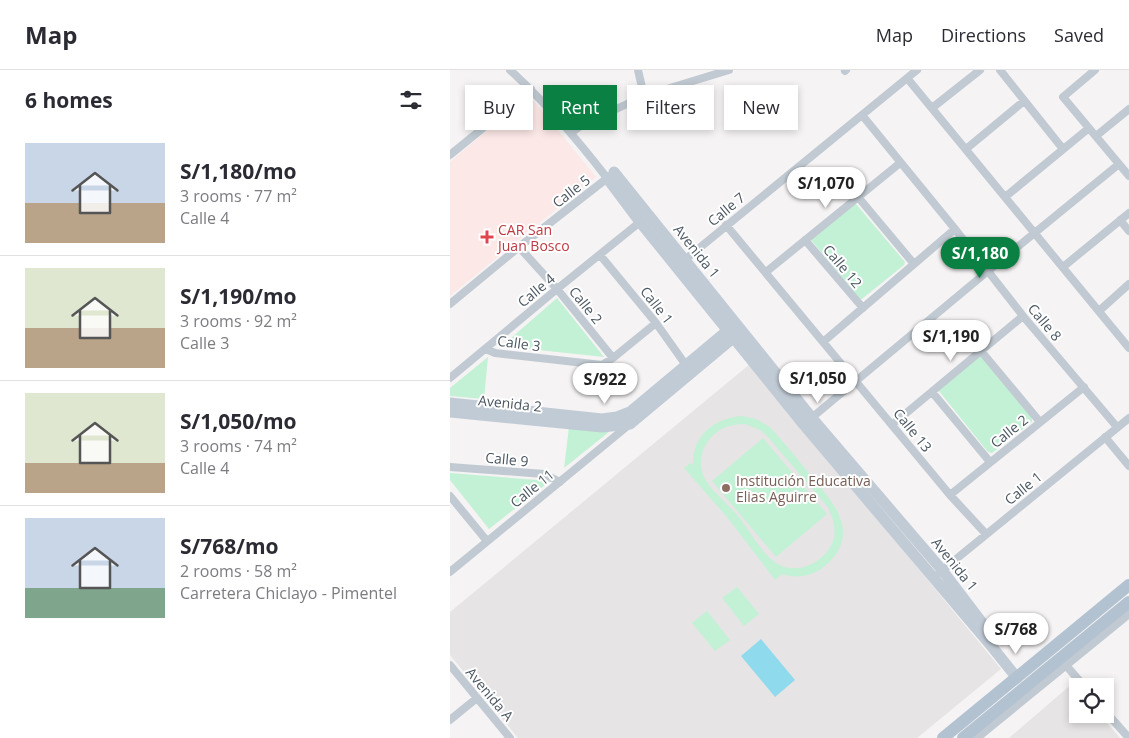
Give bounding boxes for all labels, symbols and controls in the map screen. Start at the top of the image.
text: Map [25,18,77,51]
text: Map [876,23,913,47]
text: Directions [941,23,1026,47]
text: Saved [1054,23,1104,47]
chip: Buy [465,85,533,130]
chip: Rent [543,85,617,130]
chip: Filters [627,85,714,130]
chip: New [724,85,798,130]
text: 6 homes [25,86,113,114]
icon: filters [397,86,425,114]
text: S/1,180/mo [180,157,297,185]
icon: home [65,163,125,223]
pin: S/1,070 [780,166,872,209]
street label: Calle 5 [548,170,594,212]
text: S/1,070 [798,172,854,194]
text: 3 rooms · 77 m² [180,185,297,207]
street label: Calle 7 [703,188,749,230]
text: Calle 4 [180,207,229,229]
place label: CAR San Juan Bosco [496,220,570,255]
street label: Avenida 1 [670,220,724,282]
marker: CAR San Juan Bosco [480,230,494,244]
pin: S/1,180 [934,236,1026,279]
street label: Calle 12 [819,240,867,292]
text: S/1,180 [952,242,1008,264]
street label: Calle 4 [513,269,559,311]
text: S/1,190/mo [180,282,297,310]
street label: Calle 2 [565,282,607,328]
street label: Calle 1 [636,282,678,328]
icon: home [65,288,125,348]
street label: Calle 8 [1024,299,1066,345]
text: 3 rooms · 92 m² [180,310,297,332]
pin: S/1,190 [905,320,997,362]
text: S/1,190 [923,325,979,347]
street label: Calle 3 [496,331,542,355]
text: Calle 3 [180,332,229,354]
pin: S/922 [570,362,640,405]
pin: S/1,050 [772,362,864,404]
text: S/1,050 [790,367,846,389]
text: S/922 [584,368,626,390]
street label: Avenida 2 [477,390,543,416]
street label: Calle 13 [890,404,936,456]
text: S/1,050/mo [180,407,297,435]
street label: Calle 2 [986,410,1032,452]
icon: home [65,413,125,473]
text: 3 rooms · 74 m² [180,435,297,457]
street label: Calle 9 [485,448,529,470]
text: Calle 4 [180,457,229,479]
street label: Calle 11 [506,465,558,511]
street label: Calle 1 [1000,467,1046,509]
place label: Institución Educativa Elias Aguirre [736,471,871,506]
marker: Institución Educativa Elias Aguirre [720,482,732,494]
text: S/768/mo [180,532,279,560]
street label: Avenida 1 [928,533,982,595]
icon: home [65,538,125,598]
text: 2 rooms · 58 m² [180,560,297,582]
text: Carretera Chiclayo - Pimentel [180,582,397,604]
pin: S/768 [981,612,1051,655]
text: S/768 [995,618,1037,640]
street label: Avenida A [462,663,518,725]
map controls [1069,678,1114,723]
button: locate [1069,678,1114,723]

